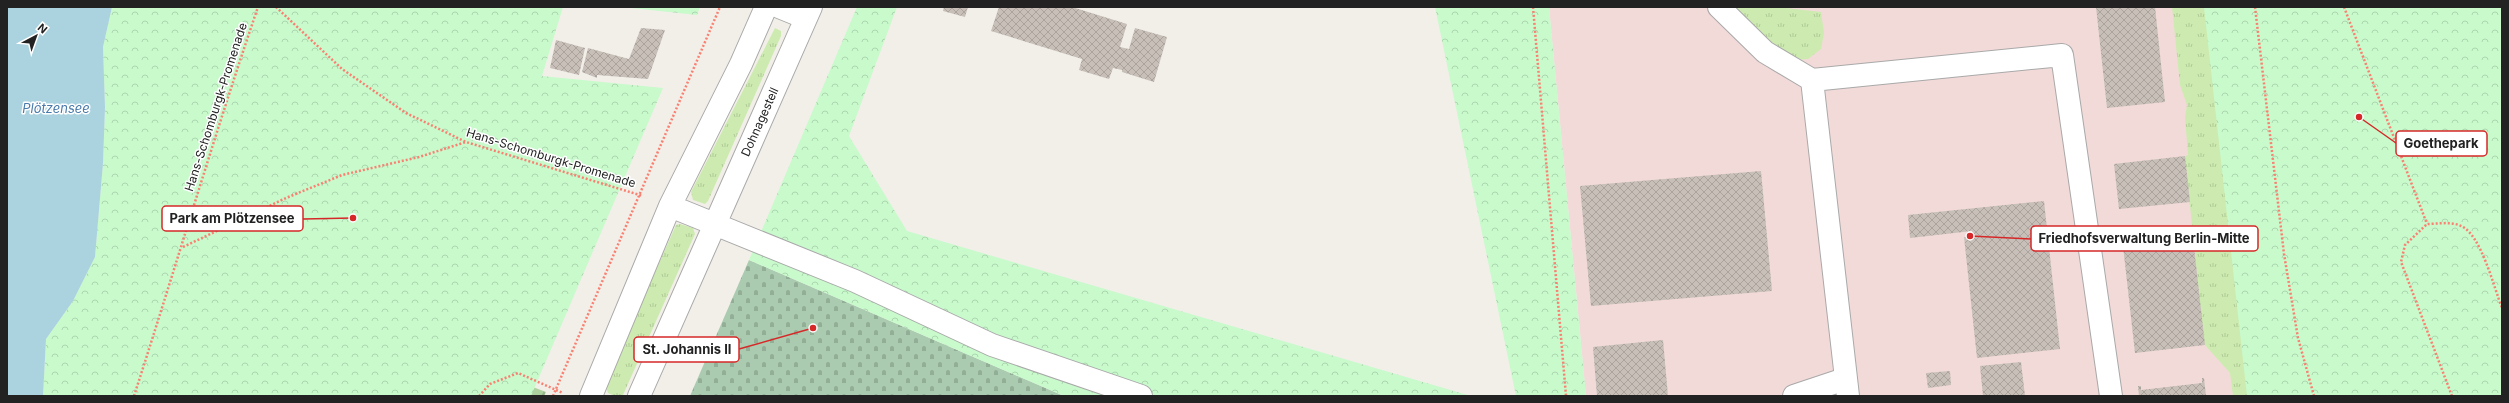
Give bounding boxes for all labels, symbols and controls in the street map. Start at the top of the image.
north arrow [16,16,56,56]
text: N [35,20,50,36]
street label: Hans-Schomburgk-Promenade [181,21,250,193]
street label: Dohnagestell [738,85,781,159]
water label: Plötzensee [22,100,90,116]
street label: Hans-Schomburgk-Promenade [465,125,638,190]
callout: Goethepark [2396,131,2487,156]
text: Goethepark [2403,135,2479,151]
callout: Park am Plötzensee [162,206,303,231]
text: Park am Plötzensee [170,210,295,226]
callout: Friedhofsverwaltung Berlin-Mitte [2031,226,2258,251]
text: Friedhofsverwaltung Berlin-Mitte [2038,230,2250,246]
callout: St. Johannis II [634,337,739,362]
text: St. Johannis II [643,341,731,357]

